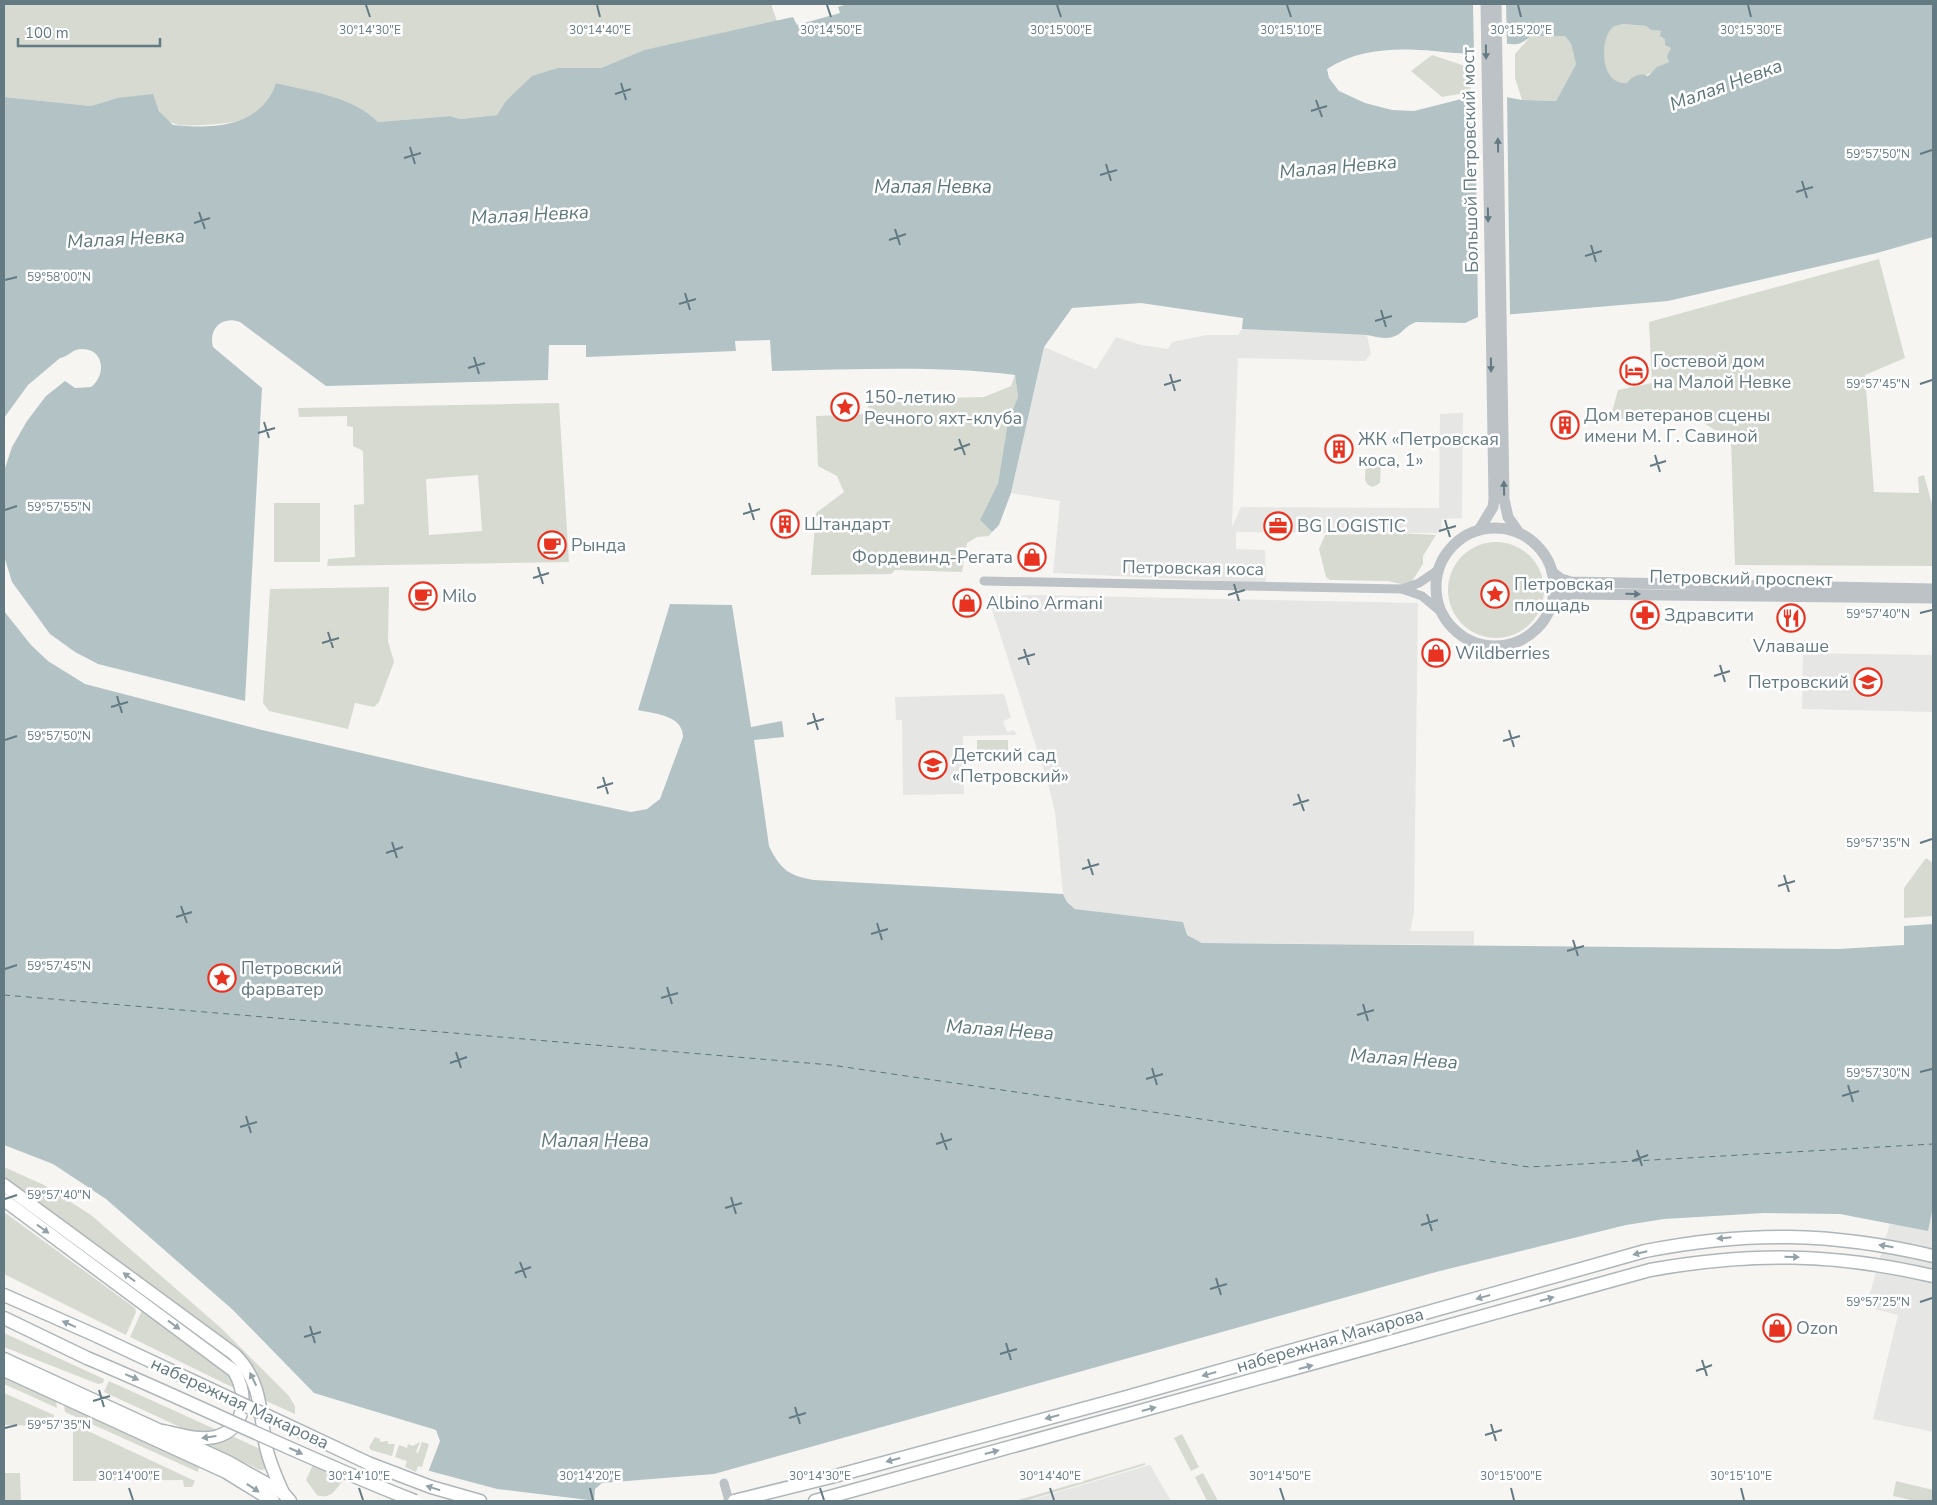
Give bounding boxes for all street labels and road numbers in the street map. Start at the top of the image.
street label: Большой Петровский мост [1456,47,1484,273]
street label: Петровская коса [1122,555,1264,581]
street label: Петровский проспект [1649,564,1833,592]
street label: набережная Макарова [1233,1302,1427,1378]
street label: набережная Макарова [147,1351,333,1455]

